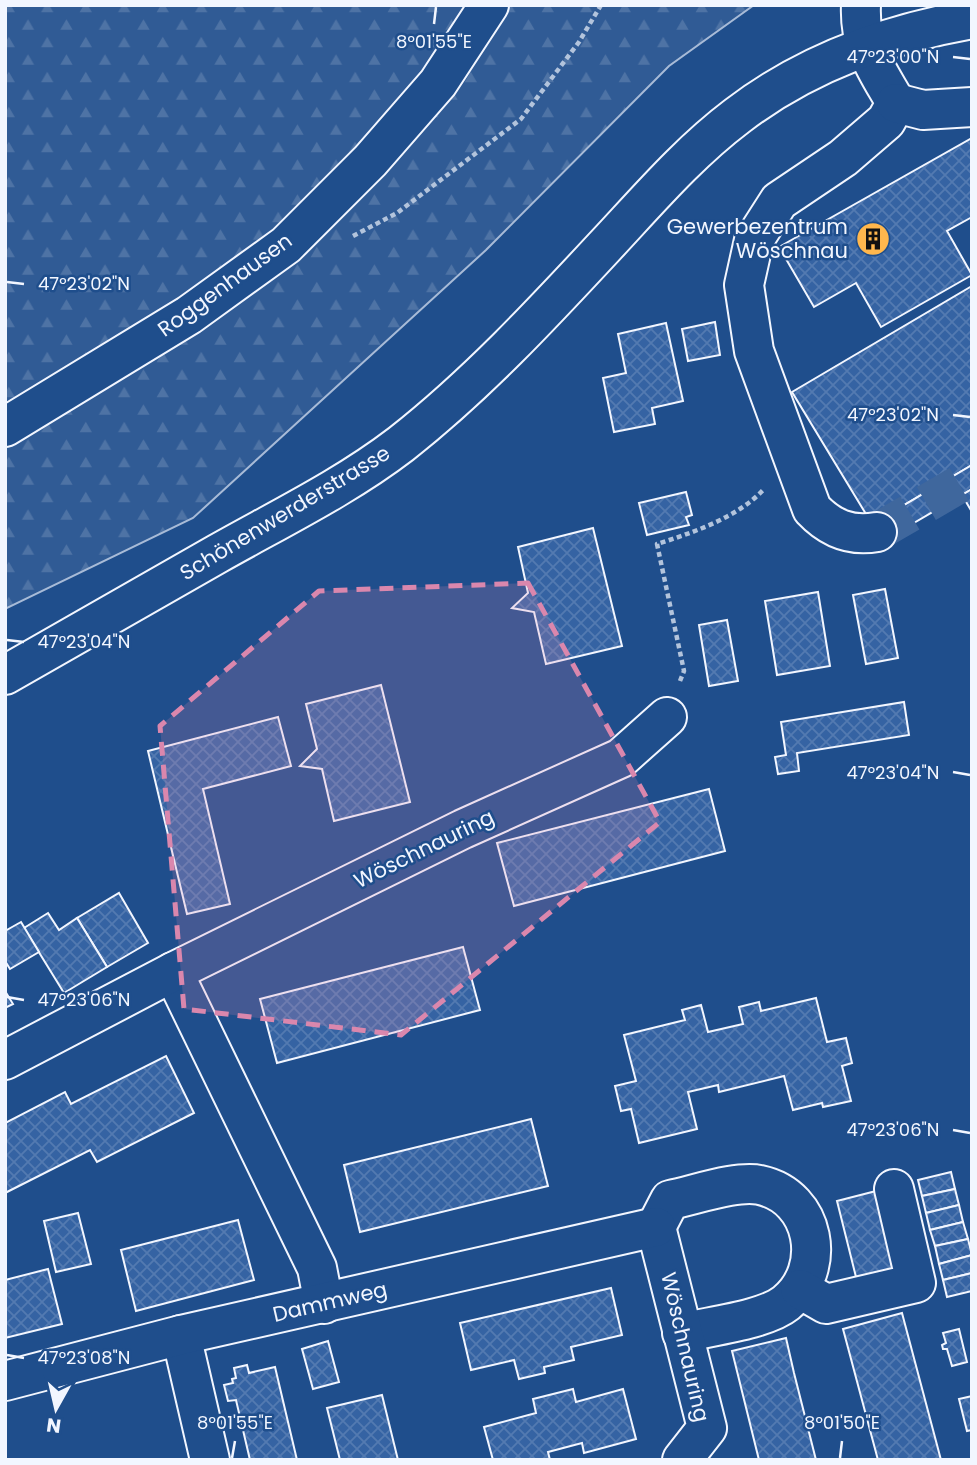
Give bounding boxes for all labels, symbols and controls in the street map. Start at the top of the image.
text: 8°01'55"E [396,29,472,54]
text: 47°23'00"N [847,44,939,69]
place label: Gewerbezentrum Wöschnau [667,212,848,265]
building icon: Gewerbezentrum Wöschnau [854,220,892,258]
street label: Roggenhausen [152,226,298,343]
text: 47°23'02"N [38,271,130,296]
text: 47°23'02"N [847,402,939,427]
street label: Schönenwerderstrasse [174,438,395,587]
text: 47°23'04"N [38,629,130,654]
text: 47°23'04"N [847,760,939,785]
street label: Wöschnauring [349,802,499,895]
text: 47°23'06"N [38,987,131,1012]
text: 47°23'06"N [847,1117,940,1142]
street label: Wöschnauring [654,1269,717,1425]
street label: Dammweg [270,1274,390,1329]
text: 47°23'08"N [38,1345,130,1370]
north arrow [21,1374,91,1444]
text: 8°01'55"E [197,1410,273,1435]
text: 8°01'50"E [804,1410,880,1435]
text: N [45,1411,63,1440]

